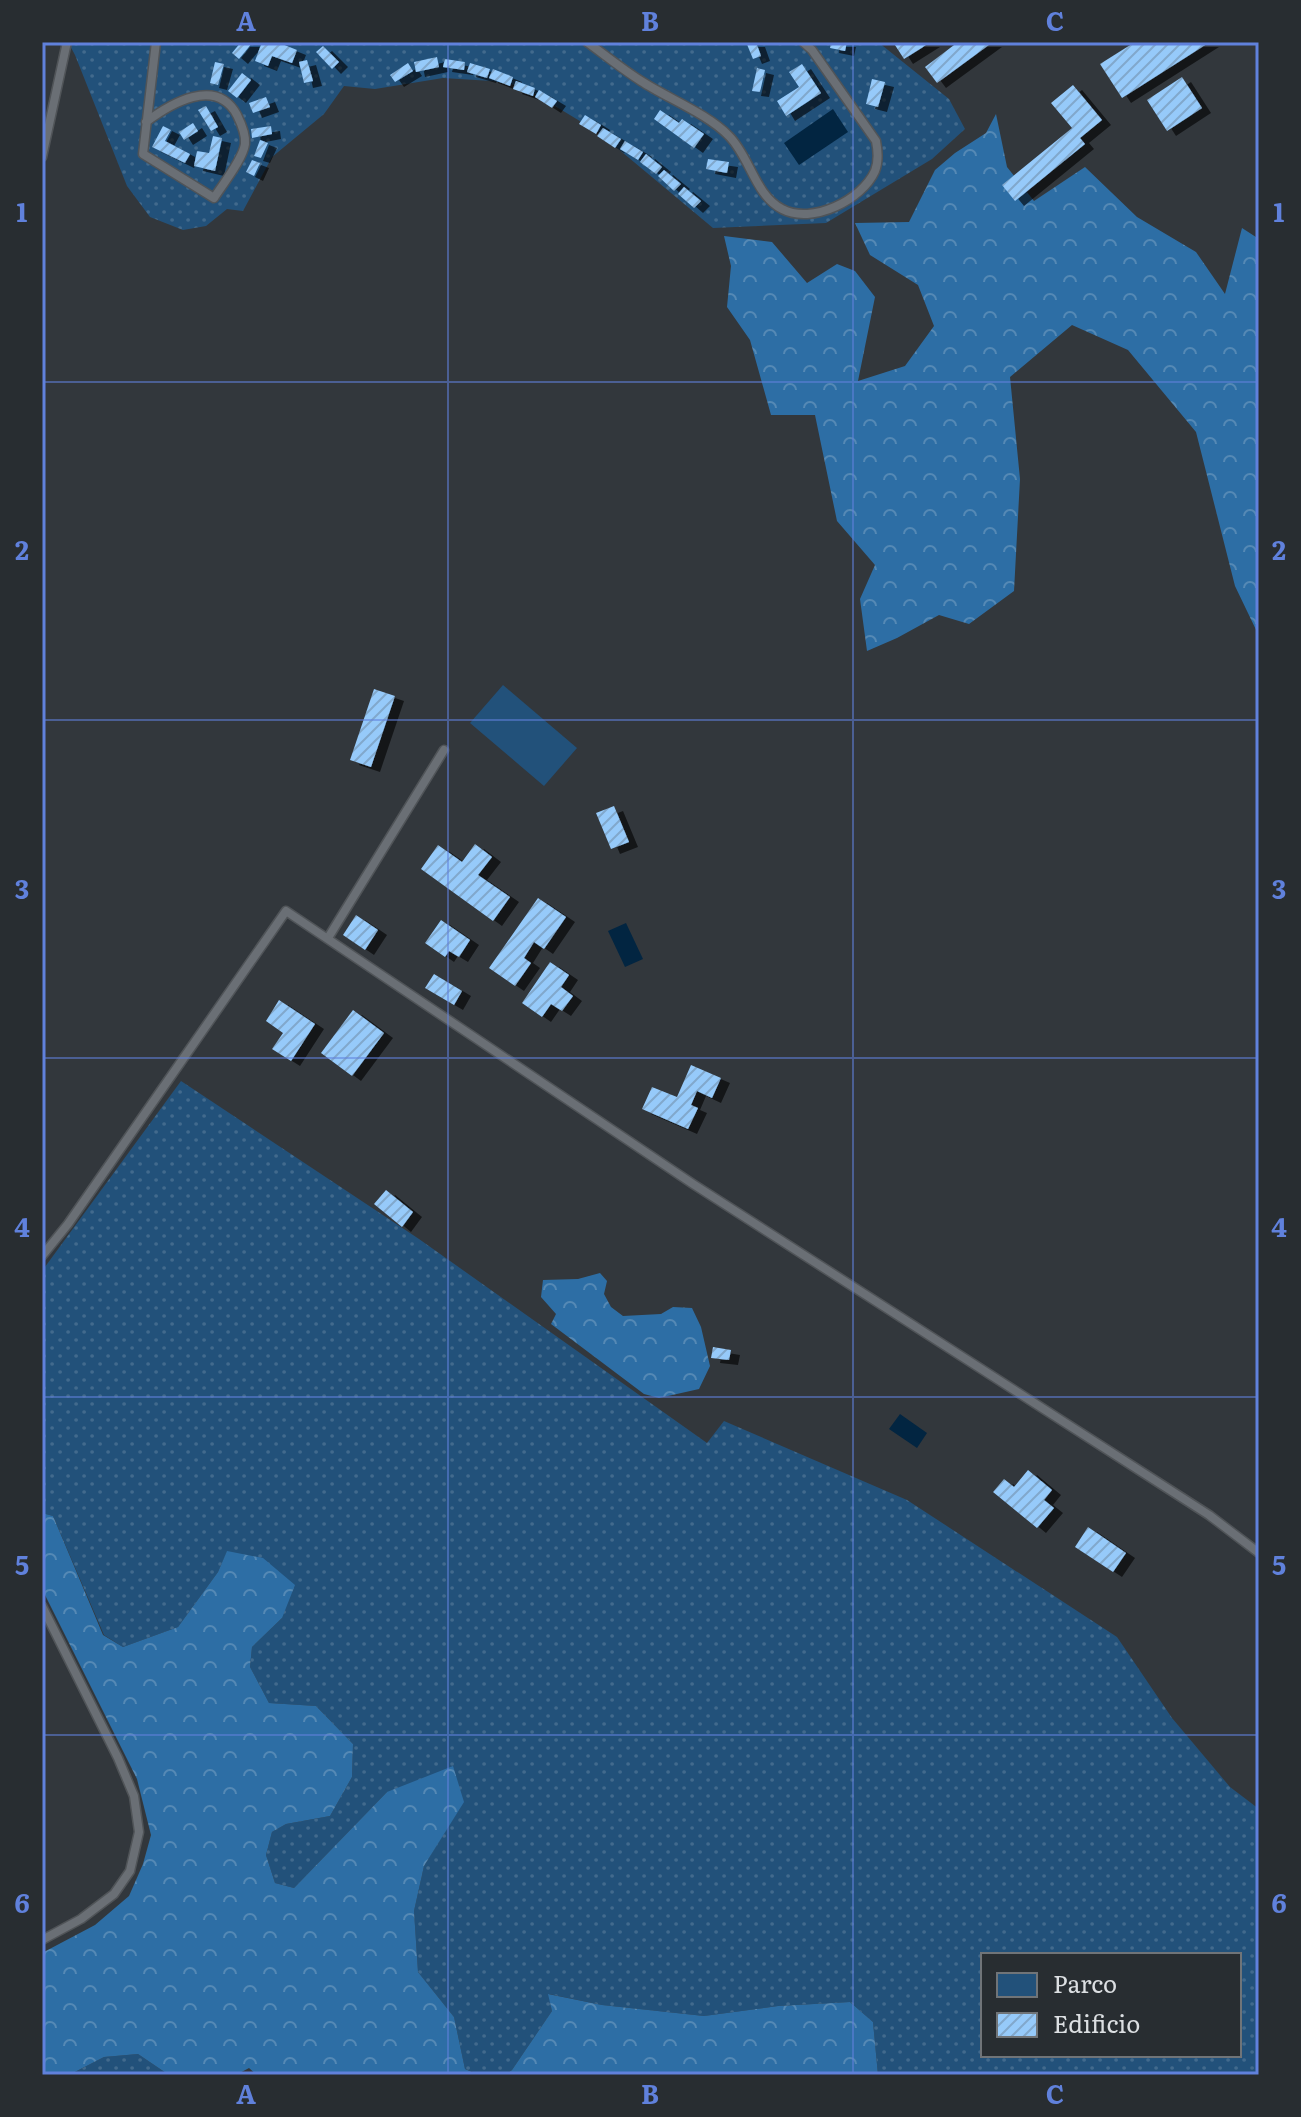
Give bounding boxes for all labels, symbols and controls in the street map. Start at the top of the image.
text: A [236,0,256,39]
text: B [641,0,659,39]
text: C [1046,0,1064,39]
text: 1 [17,191,28,230]
text: 1 [1274,191,1285,230]
text: 2 [15,529,29,568]
text: 2 [1272,529,1286,568]
text: 3 [15,868,29,907]
text: 3 [1272,868,1286,907]
text: 4 [14,1206,30,1245]
text: 4 [1271,1206,1287,1245]
text: 5 [15,1544,29,1583]
text: 5 [1272,1544,1286,1583]
text: 6 [14,1882,30,1921]
text: 6 [1271,1882,1287,1921]
legend [981,1953,1241,2057]
text: Parco [1053,1965,1117,2000]
text: Edificio [1053,2005,1140,2040]
text: A [236,2073,256,2112]
text: B [641,2073,659,2112]
text: C [1046,2073,1064,2112]

